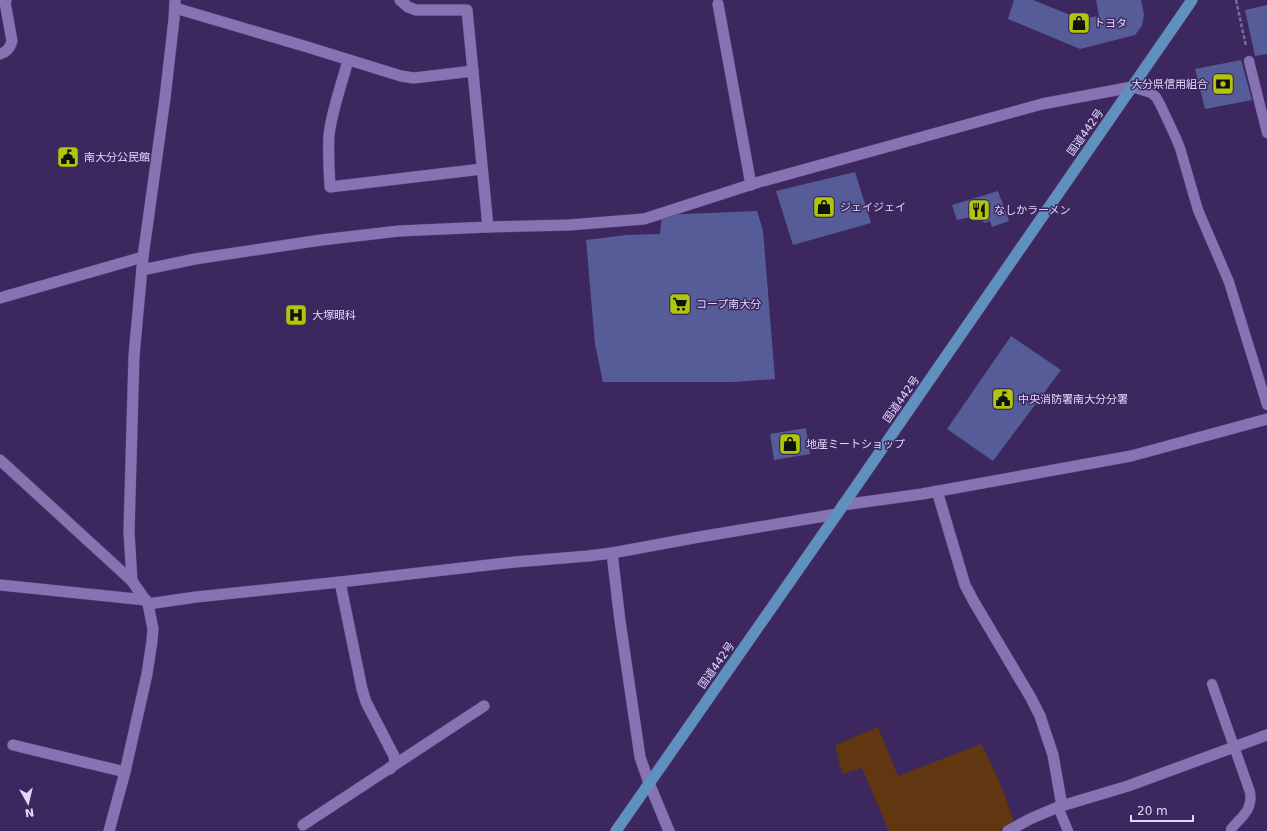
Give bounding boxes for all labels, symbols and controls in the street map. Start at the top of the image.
shop icon: トヨタ [1066,10,1092,36]
place label: トヨタ [1094,17,1127,30]
bank icon: 大分県信用組合 [1210,71,1236,97]
place label: 大分県信用組合 [1131,78,1208,91]
street label: 国道442号 [1065,106,1106,158]
public building icon: 南大分公民館 [55,144,81,170]
place label: 南大分公民館 [84,151,150,164]
shop icon: ジェイジェイ [811,194,837,220]
restaurant icon: なしかラーメン [966,197,992,223]
place label: ジェイジェイ [840,201,906,214]
place label: なしかラーメン [994,204,1071,217]
supermarket icon: コープ南大分 [667,291,693,317]
place label: コープ南大分 [696,298,761,311]
hospital icon: 大塚眼科 [283,302,309,328]
place label: 大塚眼科 [312,309,356,322]
street label: 国道442号 [881,373,922,425]
public building icon: 中央消防署南大分分署 [990,386,1016,412]
place label: 中央消防署南大分分署 [1018,393,1128,406]
shop icon: 地産ミートショップ [777,431,803,457]
place label: 地産ミートショップ [806,438,905,451]
street label: 国道442号 [696,639,737,691]
north arrow [8,783,48,823]
scale bar [1131,797,1193,823]
text: 20 m [1137,804,1168,818]
text: N [24,805,35,819]

